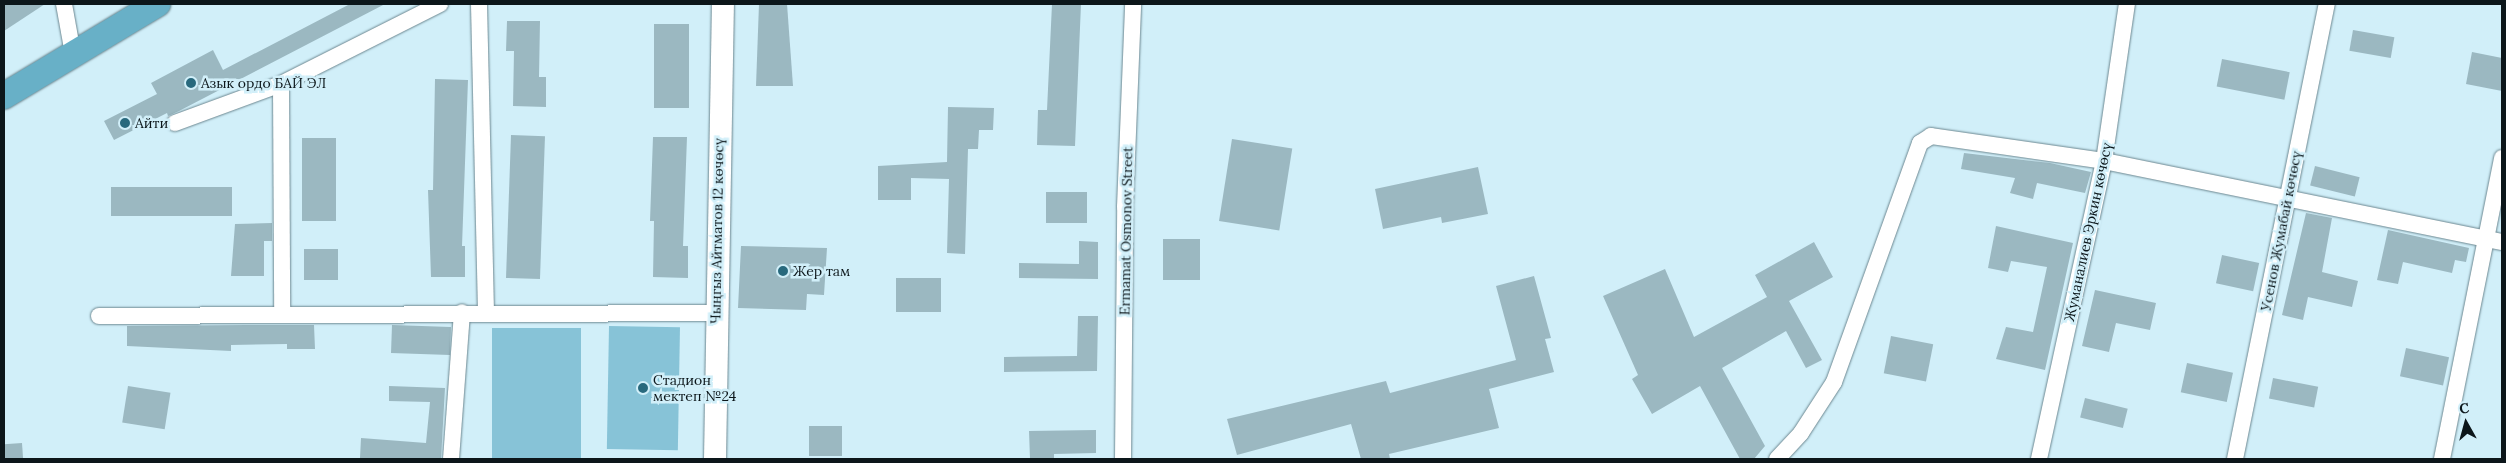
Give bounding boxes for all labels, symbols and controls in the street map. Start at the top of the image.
place label: Азык ордо БАЙ ЭЛ [201,75,326,91]
marker: Азык ордо БАЙ ЭЛ [185,77,197,89]
place label: Айти [135,115,168,131]
marker: Айти [119,117,131,129]
street label: Чыңгыз Айтматов 12 көчөсү [707,138,727,324]
street label: Жуманалиев Эркин көчөсү [2061,141,2115,323]
street label: Ermamat Osmonov Street [1116,147,1136,315]
street label: Усенов Жумабай көчөсү [2257,149,2305,313]
place label: Жер там [793,263,850,279]
marker: Жер там [777,265,789,277]
place label: Стадион мектеп №24 [653,372,736,404]
marker: Стадион мектеп №24 [637,382,649,394]
north arrow [2441,398,2491,448]
text: С [2458,399,2470,418]

